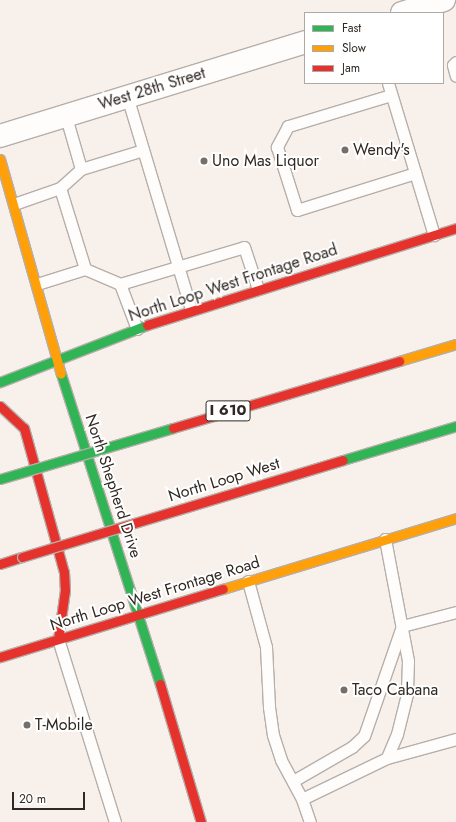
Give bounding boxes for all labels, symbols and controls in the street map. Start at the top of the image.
legend [304,12,444,84]
text: Fast [342,19,361,37]
text: Slow [342,39,366,57]
text: Jam [342,59,360,77]
street label: West 28th Street [96,64,208,114]
place label: Wendy's [353,140,410,160]
marker: Wendy's [340,145,350,155]
place label: Uno Mas Liquor [212,151,319,171]
marker: Uno Mas Liquor [199,156,209,166]
street label: North Loop West Frontage Road [126,240,340,326]
road number: I 610 [205,398,251,424]
street label: North Shepherd Drive [81,412,145,560]
street label: North Loop West [166,454,282,506]
street label: North Loop West Frontage Road [48,553,262,635]
place label: Taco Cabana [352,680,438,700]
marker: Taco Cabana [339,685,349,695]
place label: T-Mobile [35,715,93,735]
marker: T-Mobile [22,720,32,730]
scale bar [14,784,87,810]
text: 20 m [19,790,46,808]

